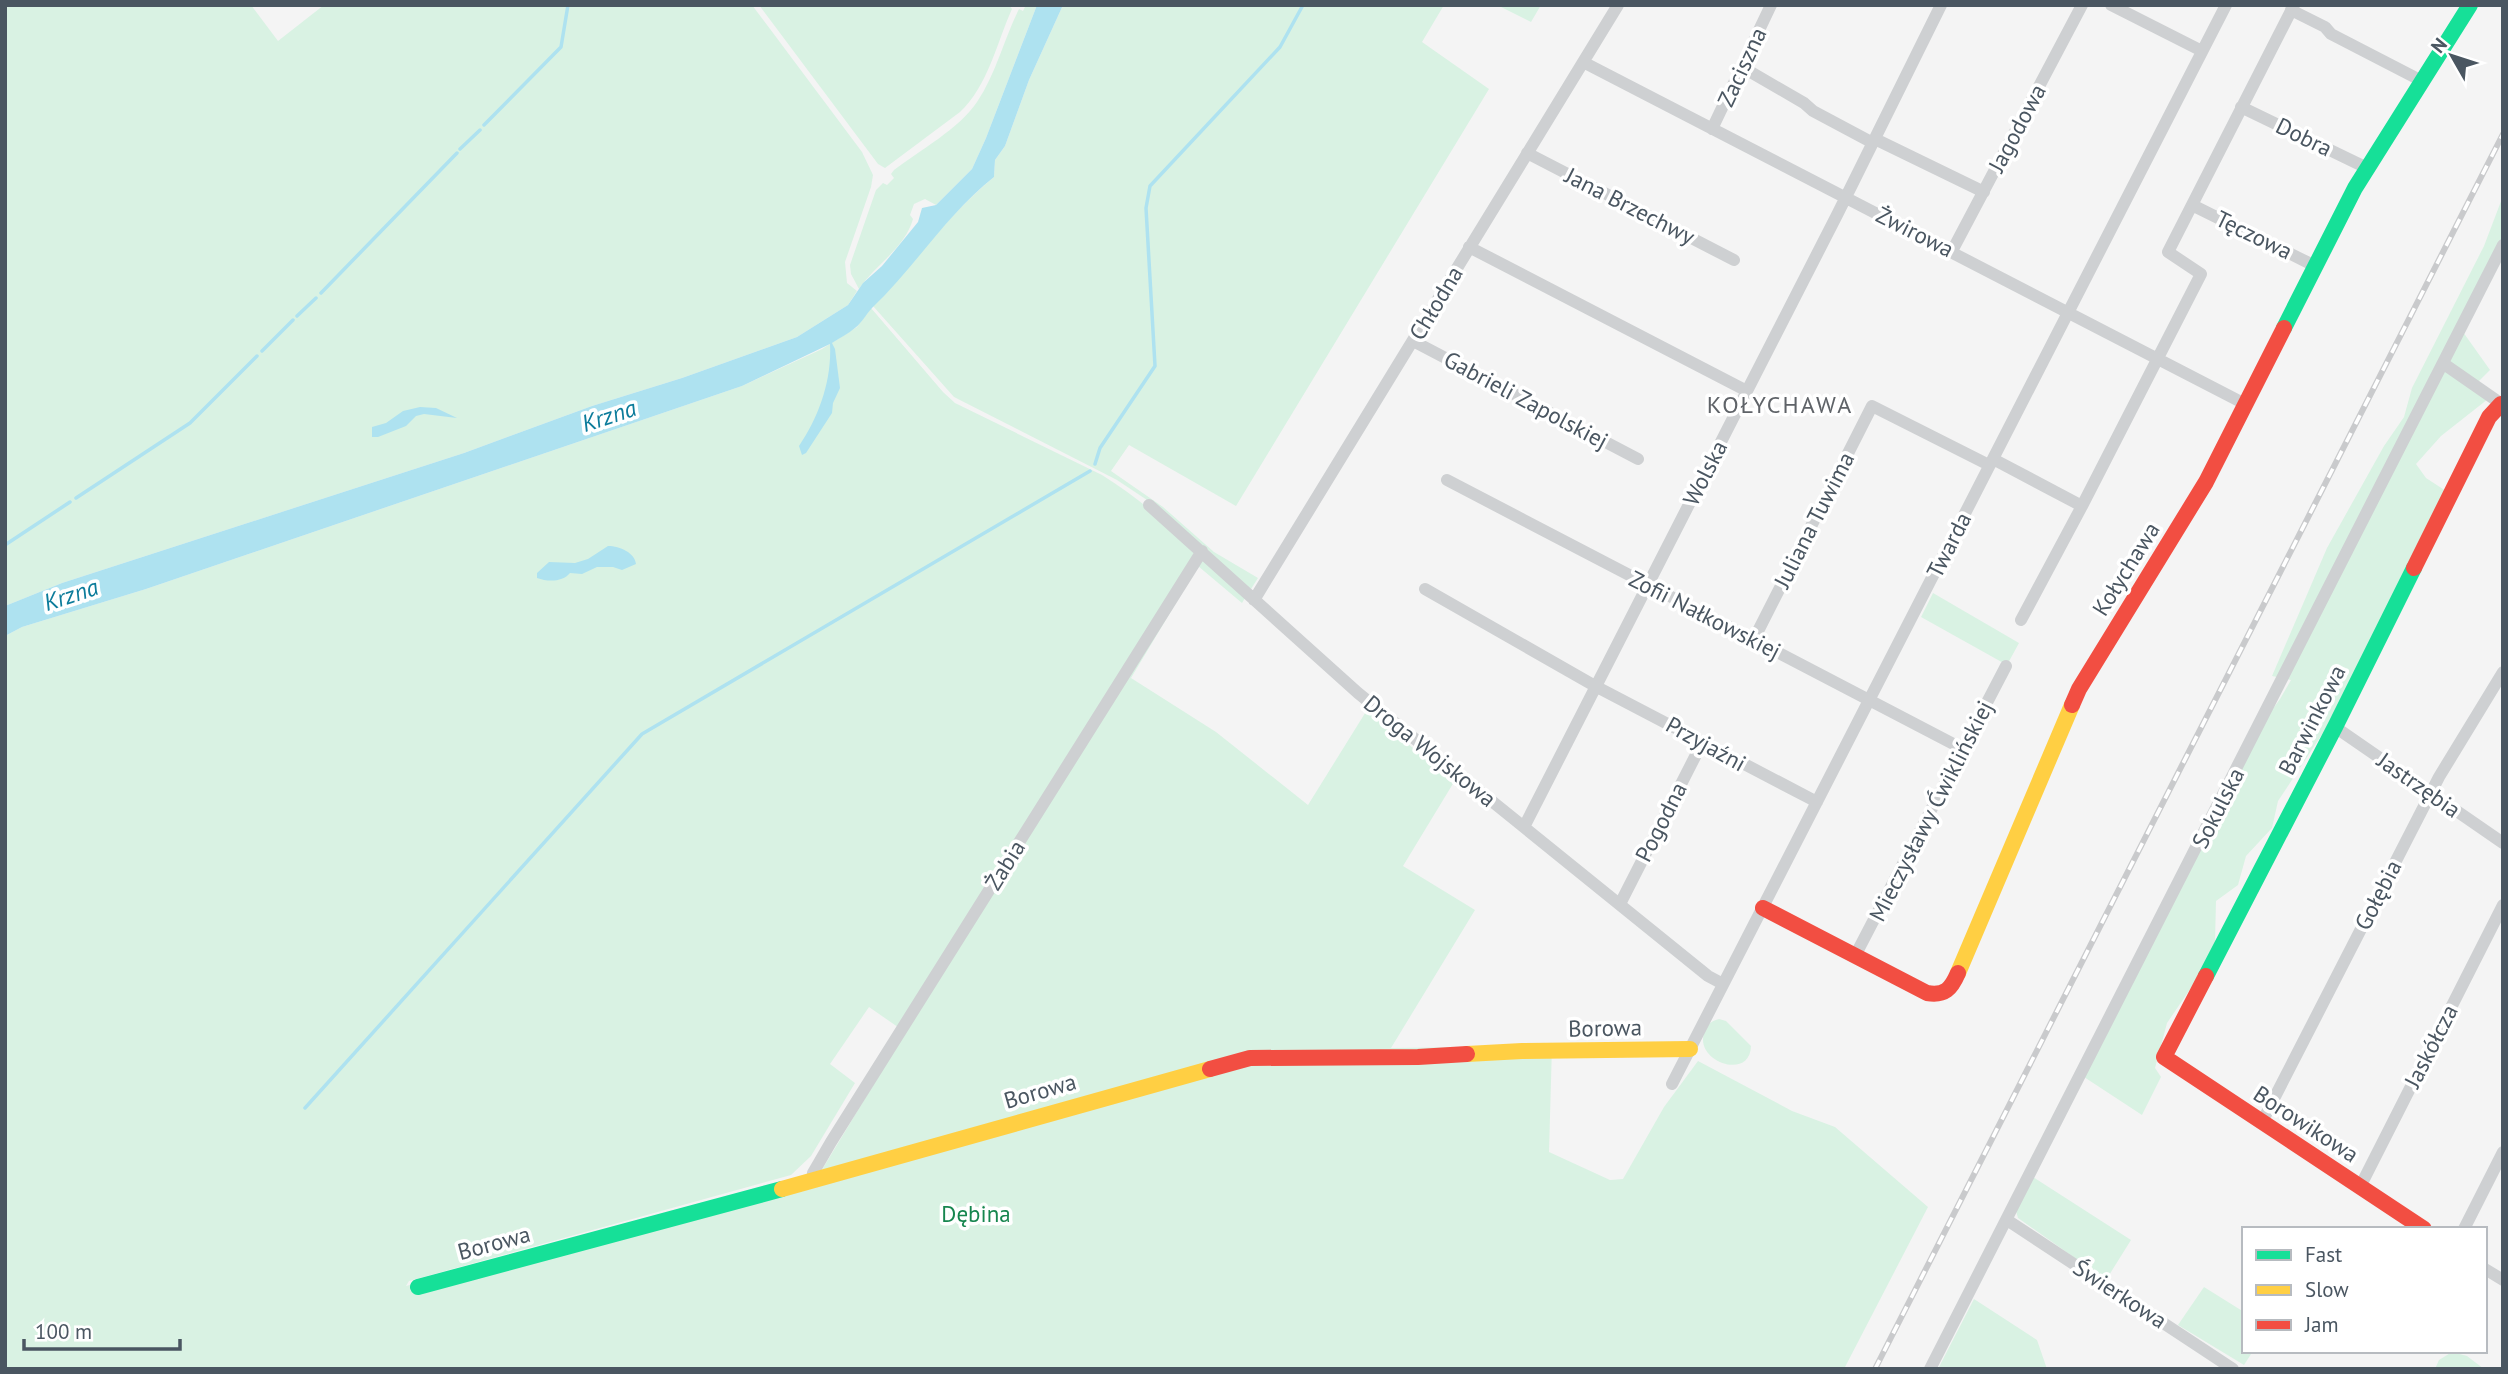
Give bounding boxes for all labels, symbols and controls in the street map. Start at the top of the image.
north arrow [2417,21,2487,91]
street label: Zaciszna [1711,23,1772,111]
text: N [2426,33,2452,58]
street label: Jagodowa [1981,79,2052,178]
street label: Dobra [2271,111,2337,163]
street label: Jana Brzechwy [1560,160,1700,251]
street label: Żwirowa [1872,200,1959,263]
street label: Tęczowa [2211,204,2297,265]
street label: Chłodna [1402,261,1469,345]
street label: Gabrieli Zapolskiej [1439,344,1613,455]
district label: KOŁYCHAWA [1707,389,1853,420]
water label: Krzna [578,392,640,439]
street label: Wolska [1676,435,1733,510]
street label: Juliana Tuwima [1766,447,1860,593]
street label: Twarda [1920,507,1977,582]
street label: Kołychawa [2085,516,2166,621]
street label: Zofii Nałkowskiej [1624,564,1786,665]
water label: Krzna [40,571,102,618]
street label: Barwinkowa [2272,660,2352,780]
street label: Droga Wojskowa [1358,688,1502,813]
street label: Mieczysławy Ćwiklińskiej [1862,696,1999,926]
street label: Przyjaźni [1661,710,1751,777]
street label: Jastrzębia [2371,745,2467,824]
street label: Sokulska [2185,763,2250,853]
street label: Pogodna [1628,777,1693,866]
street label: Żabia [978,834,1031,895]
street label: Gołębia [2348,855,2407,935]
street label: Jaskółcza [2397,999,2464,1093]
street label: Borowa [1568,1012,1642,1043]
street label: Borowa [1000,1066,1079,1115]
street label: Borowikowa [2248,1079,2364,1168]
park label: Dębina [941,1199,1011,1228]
street label: Borowa [454,1219,533,1266]
legend [2242,1227,2487,1353]
text: Fast [2305,1241,2342,1268]
street label: Świerkowa [2068,1253,2173,1335]
text: Slow [2305,1276,2349,1303]
scale bar [24,1308,180,1352]
text: Jam [2304,1311,2339,1338]
text: 100 m [35,1318,92,1345]

